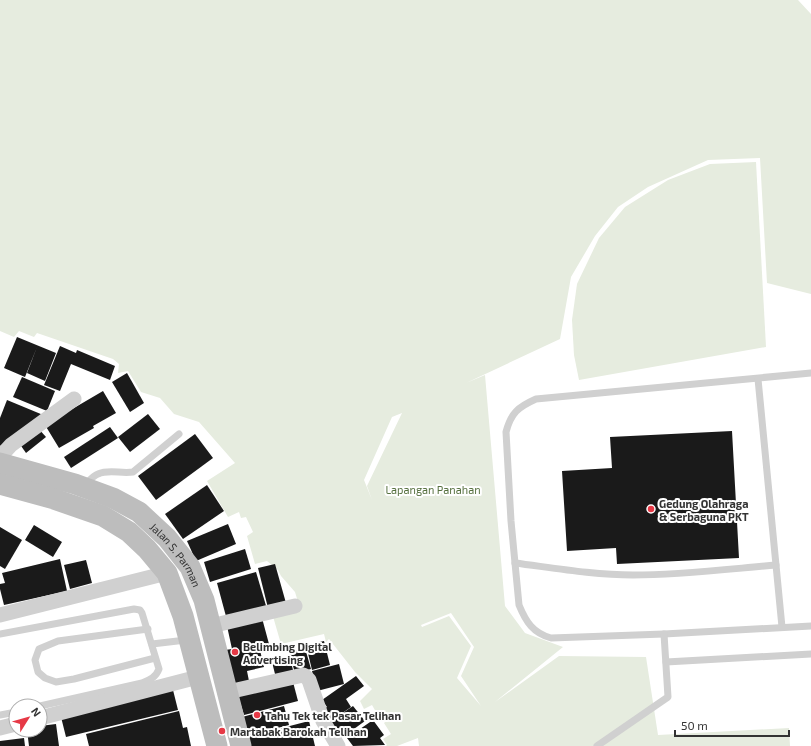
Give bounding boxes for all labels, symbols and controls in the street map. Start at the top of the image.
park label: Lapangan Panahan [385,483,481,496]
place label: Gedung Olahraga & Serbaguna PKT [659,497,749,523]
marker: Gedung Olahraga & Serbaguna PKT [646,504,656,514]
street label: Jalan S. Parman [148,519,204,589]
place label: Belimbing Digital Advertising [243,640,332,666]
marker: Belimbing Digital Advertising [230,647,240,657]
north arrow [8,698,48,738]
text: N [29,705,44,719]
place label: Tahu Tek tek Pasar Telihan [265,709,401,722]
marker: Tahu Tek tek Pasar Telihan [252,710,262,720]
scale bar [675,712,789,738]
text: 50 m [681,718,708,732]
place label: Martabak Barokah Telihan [230,725,367,738]
marker: Martabak Barokah Telihan [217,726,227,736]

